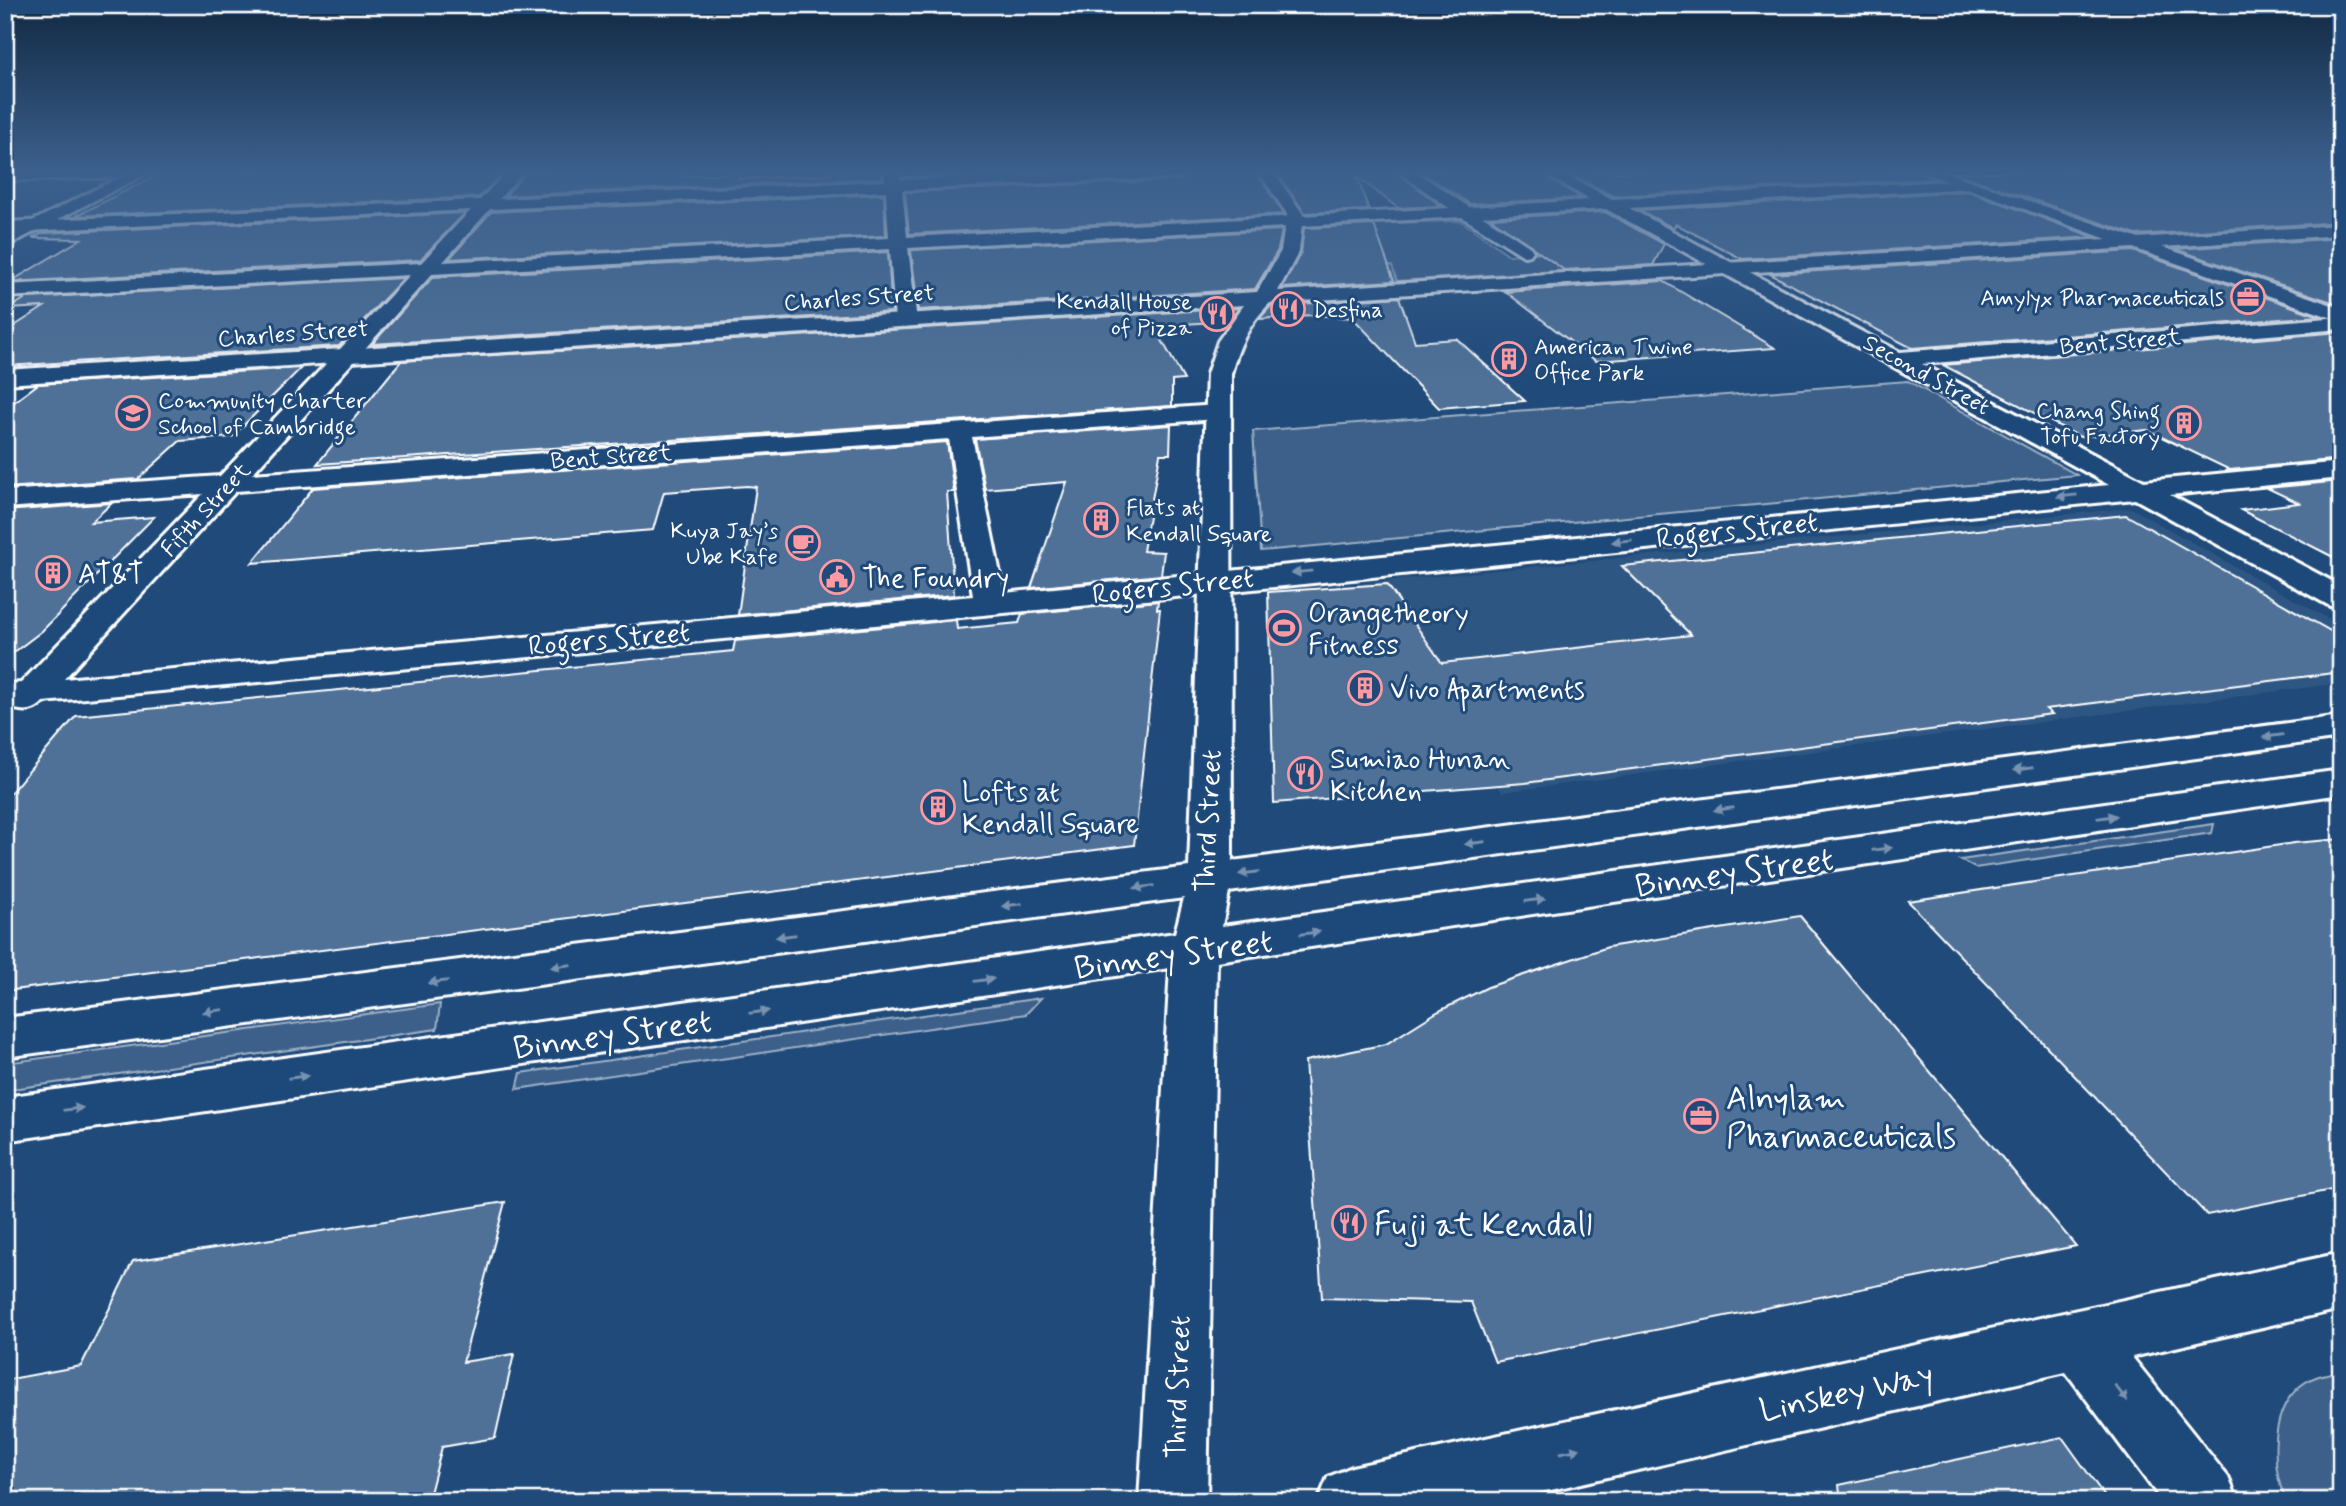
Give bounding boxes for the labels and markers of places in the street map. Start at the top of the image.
office icon: Amylyx Pharmaceuticals [2229,278,2267,316]
place label: Amylyx Pharmaceuticals [1980,284,2224,314]
place label: Kendall House of Pizza [1057,288,1192,344]
restaurant icon: Desfina [1269,290,1307,328]
restaurant icon: Kendall House of Pizza [1198,295,1236,333]
place label: Desfina [1312,296,1383,326]
place label: American Twine Office Park [1534,333,1693,389]
building icon: American Twine Office Park [1490,340,1528,378]
place label: Community Charter School of Cambridge [158,387,366,445]
school or university icon: Community Charter School of Cambridge [114,394,152,432]
place label: Chang Shing Tofu Factory [2036,397,2160,453]
building icon: Chang Shing Tofu Factory [2165,404,2203,442]
place label: Flats at Kendall Square [1126,494,1272,550]
building icon: Flats at Kendall Square [1082,501,1120,539]
place label: Kuya Jay’s Ube Kafe [670,517,778,573]
cafe icon: Kuya Jay’s Ube Kafe [784,524,822,562]
building icon: AT&T [34,554,72,592]
place label: AT&T [78,557,144,594]
public building icon: The Foundry [818,558,856,596]
place label: The Foundry [862,561,1009,598]
place label: Orangetheory Fitness [1308,596,1469,665]
sports icon: Orangetheory Fitness [1265,609,1303,647]
building icon: Vivo Apartments [1346,669,1384,707]
place label: Vivo Apartments [1390,672,1585,712]
place label: Sumiao Hunan Kitchen [1330,742,1510,811]
restaurant icon: Sumiao Hunan Kitchen [1286,755,1324,793]
place label: Lofts at Kendall Square [962,775,1140,844]
building icon: Lofts at Kendall Square [919,788,957,826]
place label: Alnylam Pharmaceuticals [1726,1078,1956,1160]
office icon: Alnylam Pharmaceuticals [1682,1097,1720,1135]
restaurant icon: Fuji at Kendall [1330,1204,1368,1242]
place label: Fuji at Kendall [1374,1204,1592,1248]

